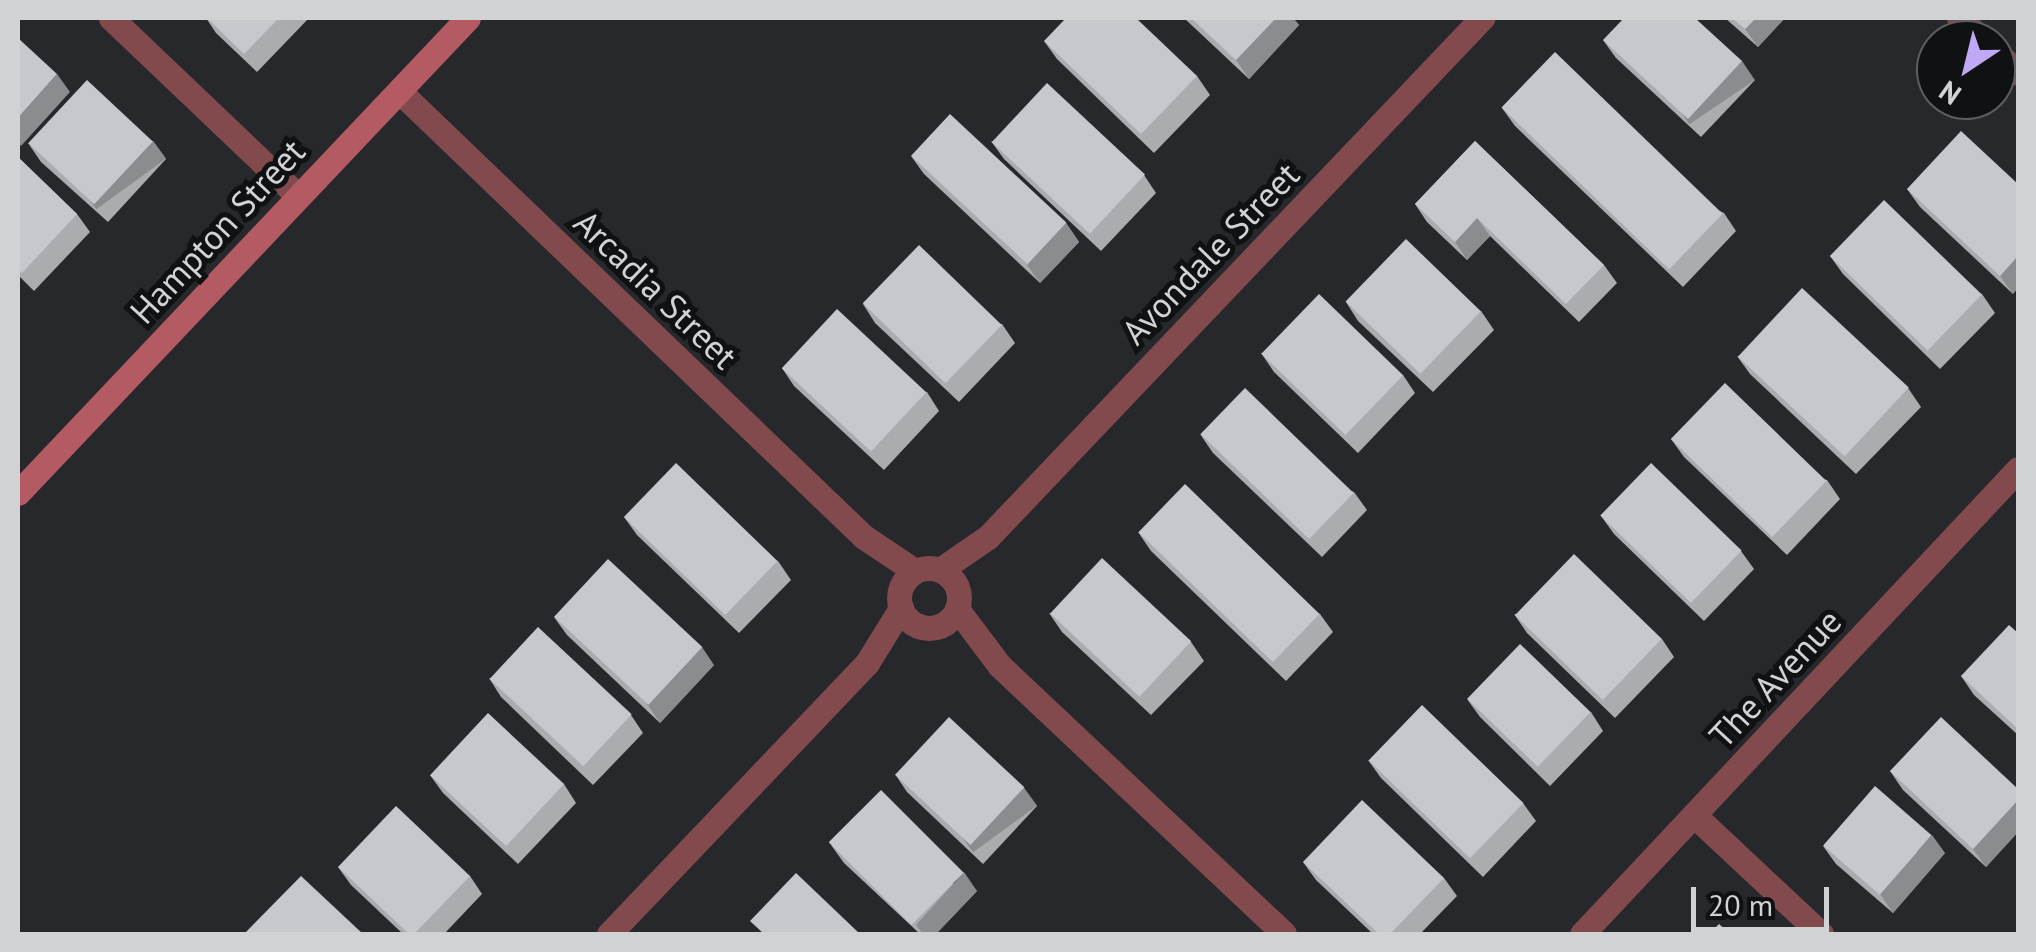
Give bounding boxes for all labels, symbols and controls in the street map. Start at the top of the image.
north arrow [1916,20,2016,120]
text: N [1932,73,1968,114]
street label: Hampton Street [121,130,313,332]
street label: Avondale Street [1113,153,1307,353]
street label: Arcadia Street [566,201,746,377]
street label: The Avenue [1700,600,1850,756]
scale bar [1696,867,1834,929]
text: 20 m [1708,885,1773,924]

